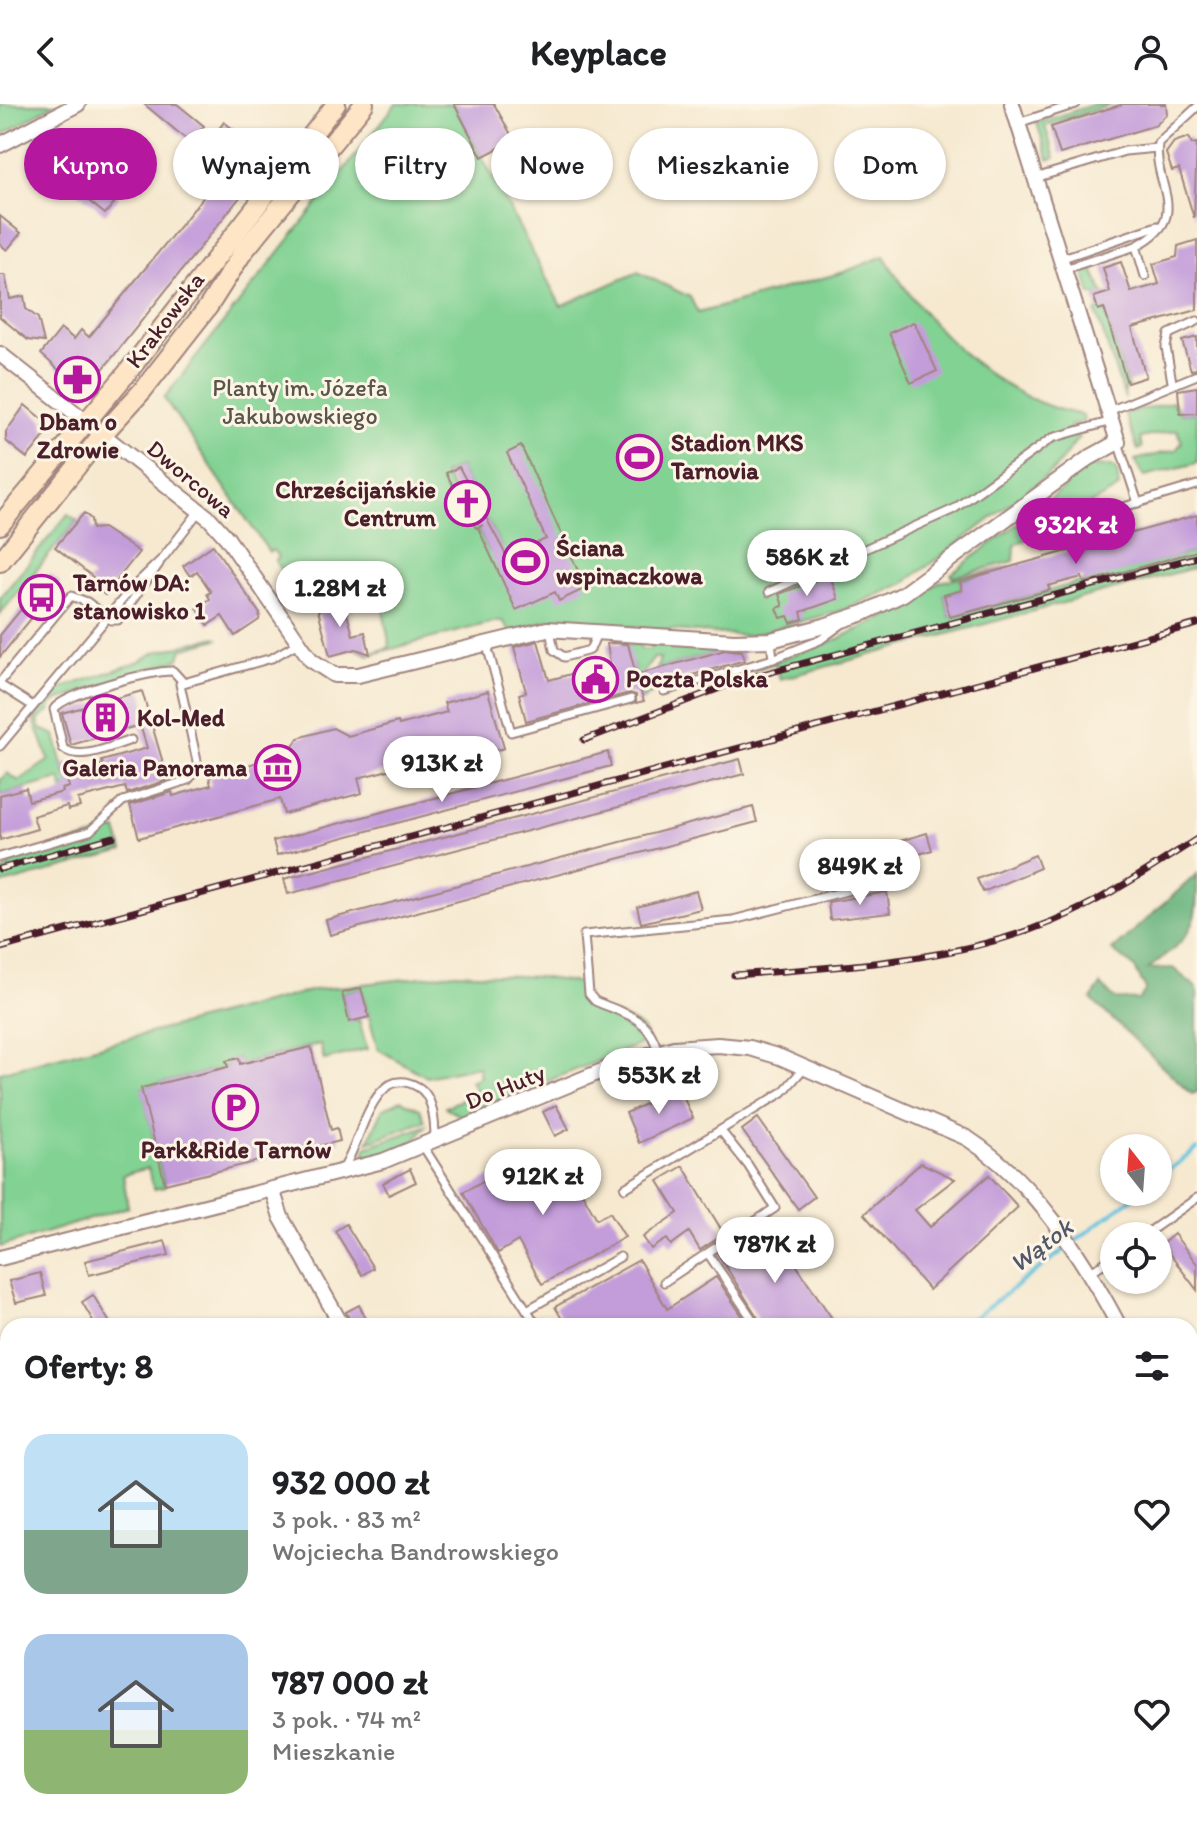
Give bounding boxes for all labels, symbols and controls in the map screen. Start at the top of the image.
icon: back [24,30,68,74]
icon: person [1129,30,1173,74]
text: Keyplace [530,31,667,74]
chip: Kupno [24,128,157,200]
chip: Wynajem [173,128,339,200]
chip: Filtry [355,128,475,200]
chip: Nowe [491,128,613,200]
chip: Mieszkanie [629,128,818,200]
chip: Dom [834,128,946,200]
street label: Krakowska [119,265,211,374]
pharmacy icon: Dbam o Zdrowie [54,356,102,404]
park label: Planty im. Józefa Jakubowskiego [212,373,388,430]
place label: Dbam o Zdrowie [37,407,119,464]
place label: Stadion MKS Tarnovia [670,428,804,485]
street label: Dworcowa [141,433,242,524]
sports icon: Stadion MKS Tarnovia [616,433,664,481]
place label: Chrześcijańskie Centrum [275,475,437,532]
church icon: Chrześcijańskie Centrum [443,480,491,528]
pin: 932K zł [1002,498,1150,566]
text: 932K zł [1034,508,1118,540]
pin: 586K zł [733,530,881,598]
place label: Ściana wspinaczkowa [556,533,703,591]
sports icon: Ściana wspinaczkowa [501,538,549,586]
text: 586K zł [765,540,849,572]
pin: 1.28M zł [257,561,423,629]
place label: Tarnów DA: stanowisko 1 [72,568,206,625]
text: 1.28M zł [294,571,386,603]
bus stop icon: Tarnów DA: stanowisko 1 [18,573,66,621]
public building icon: Poczta Polska [571,655,619,703]
place label: Poczta Polska [626,664,768,693]
building icon: Kol-Med [82,694,130,742]
place label: Kol-Med [137,703,225,732]
pin: 913K zł [368,736,516,804]
museum icon: Galeria Panorama [254,744,302,792]
text: 913K zł [401,746,483,778]
place label: Galeria Panorama [62,753,247,782]
pin: 849K zł [786,839,934,907]
text: 849K zł [817,849,903,881]
pin: 553K zł [585,1048,733,1116]
street label: Do Huty [461,1057,549,1116]
text: 553K zł [617,1058,701,1090]
parking icon: Park&Ride Tarnów [212,1084,260,1132]
north arrow [1100,1134,1172,1206]
map controls [1100,1134,1172,1294]
place label: Park&Ride Tarnów [141,1135,332,1164]
pin: 912K zł [469,1149,617,1217]
text: 912K zł [502,1159,584,1191]
water label: Wątok [1003,1210,1080,1279]
pin: 787K zł [701,1217,849,1285]
button: locate [1100,1222,1172,1294]
text: 787K zł [734,1227,816,1259]
icon: filters [1130,1344,1174,1388]
text: Oferty: 8 [24,1346,153,1387]
text: 932 000 zł [272,1462,430,1503]
icon: home [88,1466,184,1562]
icon: heart [1130,1492,1174,1536]
text: 3 pok. · 83 m² [272,1503,421,1535]
text: Wojciecha Bandrowskiego [272,1535,559,1567]
text: 787 000 zł [272,1662,428,1703]
icon: home [88,1666,184,1762]
icon: heart [1130,1692,1174,1736]
text: 3 pok. · 74 m² [272,1703,421,1735]
text: Mieszkanie [272,1735,395,1767]

